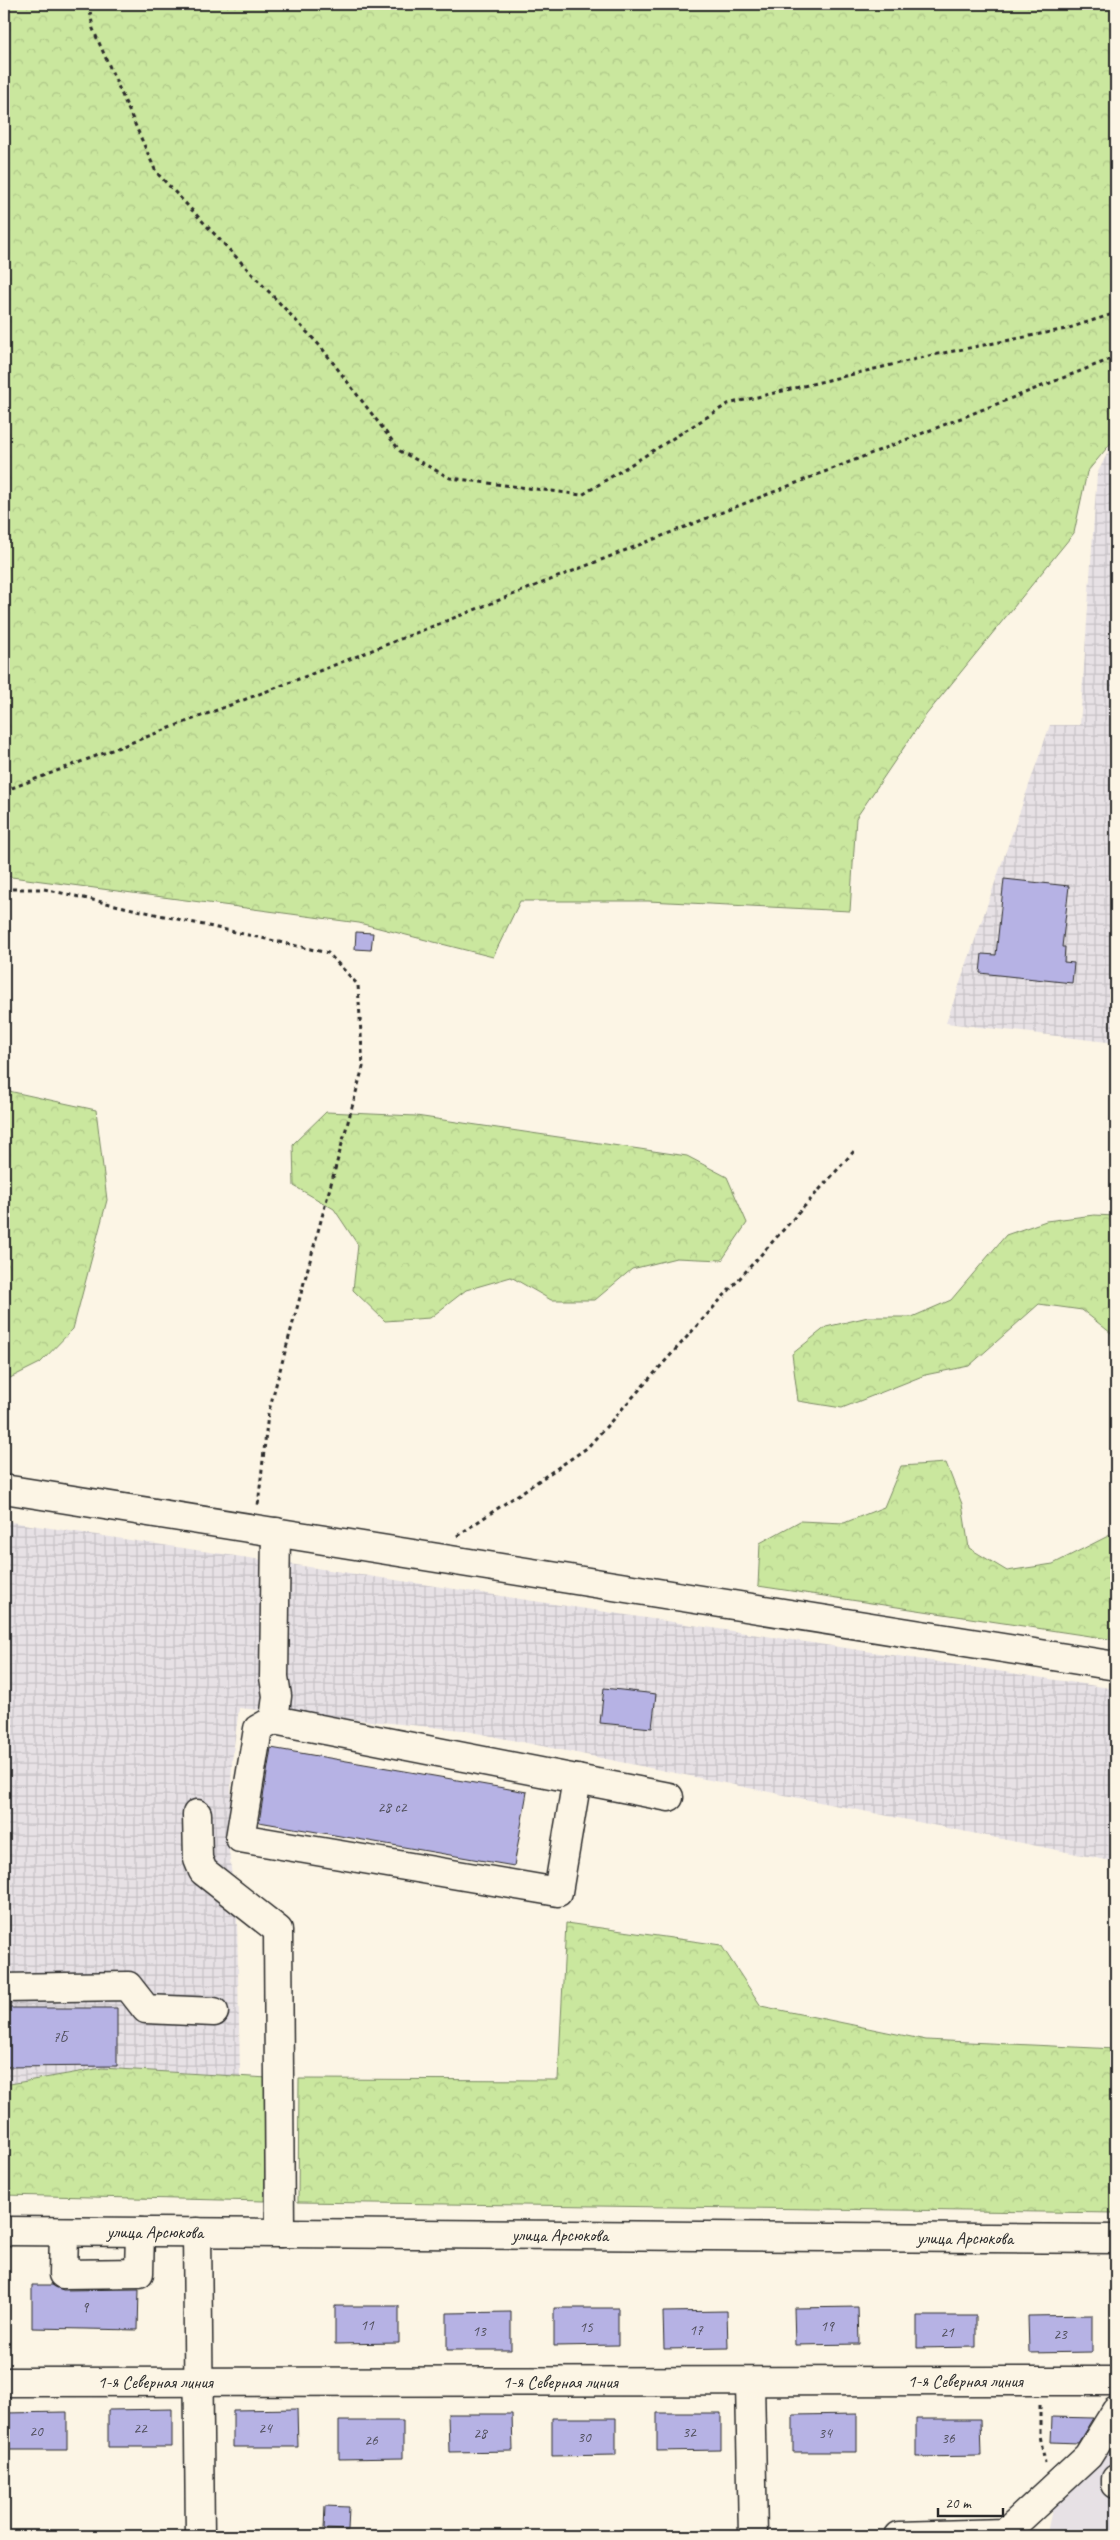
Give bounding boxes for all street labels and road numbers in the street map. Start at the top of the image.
street label: улица Арсюкова [106,2221,205,2243]
street label: улица Арсюкова [511,2224,610,2246]
street label: улица Арсюкова [916,2227,1015,2249]
street label: 1-я Северная линия [908,2370,1024,2392]
street label: 1-я Северная линия [98,2371,214,2393]
street label: 1-я Северная линия [503,2371,619,2393]

